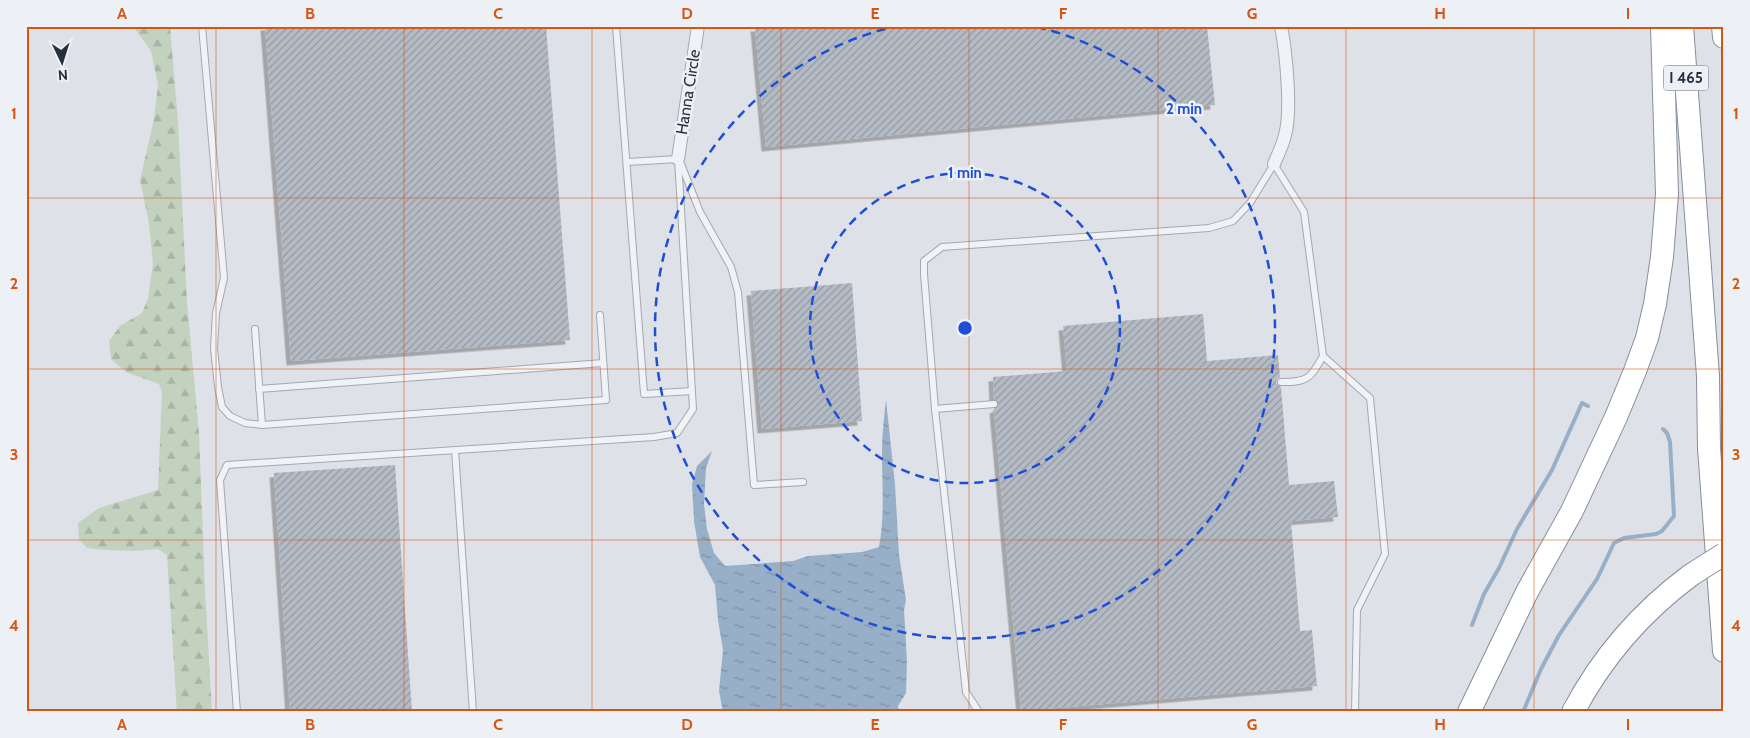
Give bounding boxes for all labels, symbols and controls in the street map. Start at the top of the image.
text: A [117,4,127,23]
text: B [305,4,315,23]
text: C [493,4,503,23]
text: D [681,4,693,23]
text: E [870,4,880,23]
text: F [1059,4,1068,23]
text: G [1247,4,1257,23]
text: H [1434,4,1446,23]
text: I [1626,4,1630,23]
north arrow [38,38,88,88]
street label: Hanna Circle [672,48,704,136]
text: N [57,66,68,84]
road number: I 465 [1664,66,1708,90]
text: 2 min [1166,100,1202,118]
text: 1 [11,104,17,123]
text: 1 [1733,104,1739,123]
text: 1 min [948,164,982,182]
text: 2 [10,274,18,293]
text: 2 [1732,274,1740,293]
centre of rings [956,319,974,337]
text: 3 [10,445,18,464]
text: 3 [1732,445,1740,464]
text: 4 [9,616,19,635]
text: 4 [1731,616,1741,635]
text: A [117,715,127,734]
text: B [305,715,315,734]
text: C [493,715,503,734]
text: D [681,715,693,734]
text: E [870,715,880,734]
text: F [1059,715,1068,734]
text: G [1247,715,1257,734]
text: H [1434,715,1446,734]
text: I [1626,715,1630,734]

